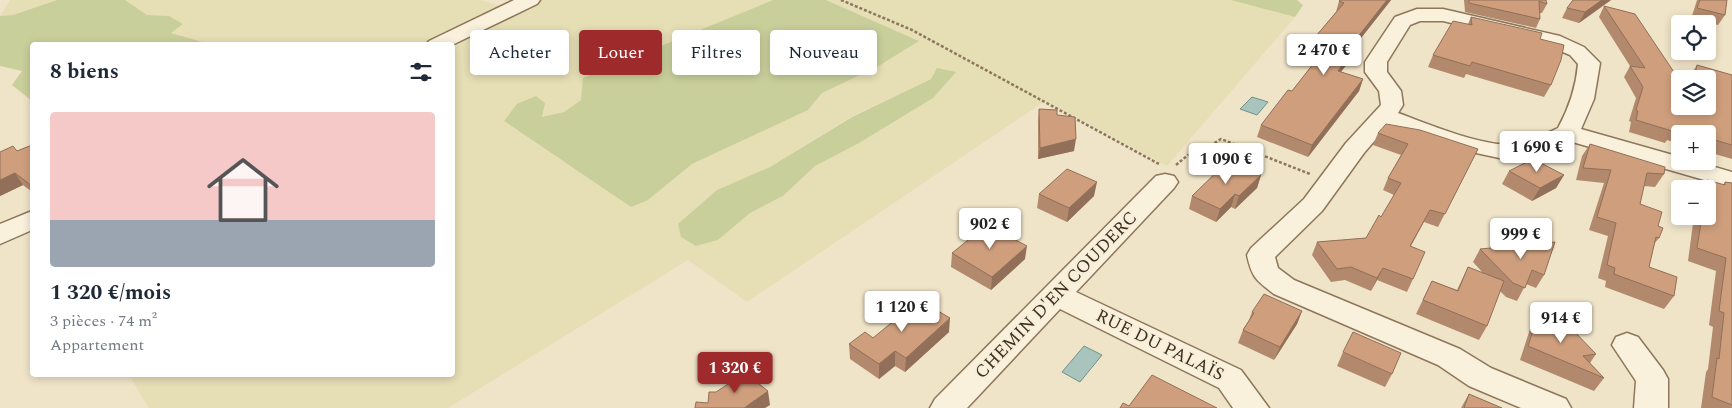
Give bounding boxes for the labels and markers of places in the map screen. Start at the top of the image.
pin: 2 470 € [1278,34,1370,76]
pin: 1 690 € [1491,130,1583,173]
pin: 1 090 € [1180,142,1272,185]
pin: 902 € [955,208,1025,250]
pin: 999 € [1486,218,1556,260]
pin: 1 120 € [856,290,948,333]
pin: 914 € [1526,302,1596,344]
pin: 1 320 € [689,352,781,394]

